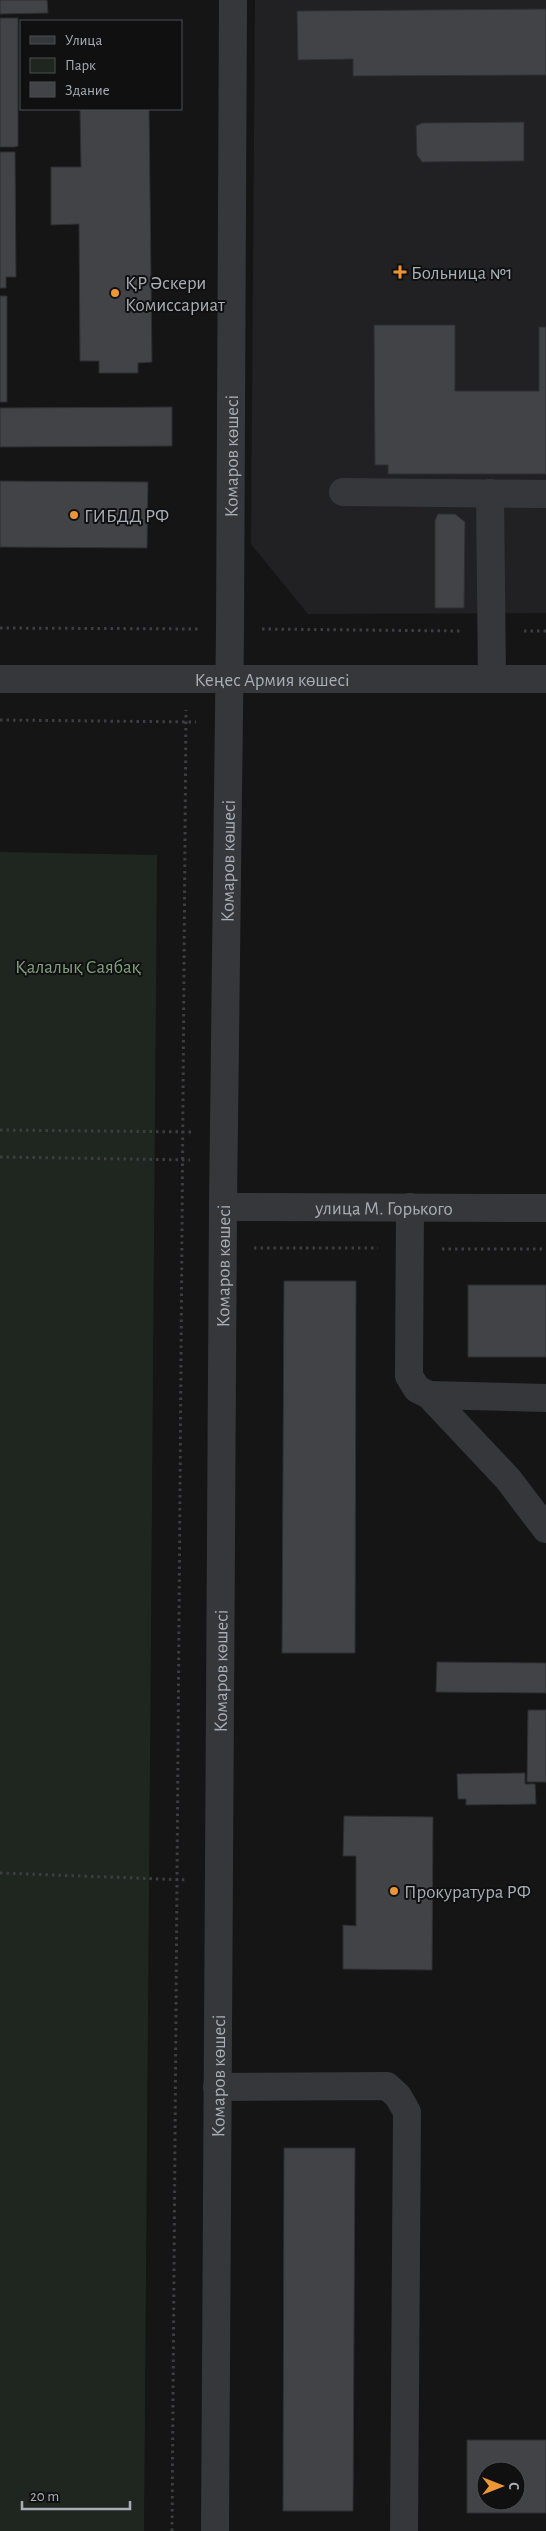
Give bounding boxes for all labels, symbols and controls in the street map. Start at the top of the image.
legend [20,20,182,110]
text: Улица [65,33,102,48]
text: Парк [65,58,96,73]
text: Здание [65,83,110,98]
place label: Больница №1 [411,264,513,283]
marker: Больница №1 [393,265,407,279]
place label: ҚР Әскери Комиссариат [125,274,225,315]
marker: ҚР Әскери Комиссариат [109,287,121,299]
street label: Комаров көшесі [223,395,242,517]
place label: ГИБДД РФ [84,507,169,526]
marker: ГИБДД РФ [68,509,80,521]
street label: Кеңес Армия көшесі [194,671,350,690]
street label: Комаров көшесі [218,800,239,923]
park label: Қалалық Саябақ [15,958,142,977]
street label: улица М. Горького [314,1199,453,1219]
street label: Комаров көшесі [214,1205,234,1327]
street label: Комаров көшесі [212,1610,232,1732]
place label: Прокуратура РФ [404,1883,531,1902]
marker: Прокуратура РФ [388,1885,400,1897]
street label: Комаров көшесі [209,2015,229,2137]
north arrow [476,2461,526,2511]
scale bar [22,2478,130,2510]
text: С [506,2482,520,2490]
text: 20 m [30,2489,59,2504]

